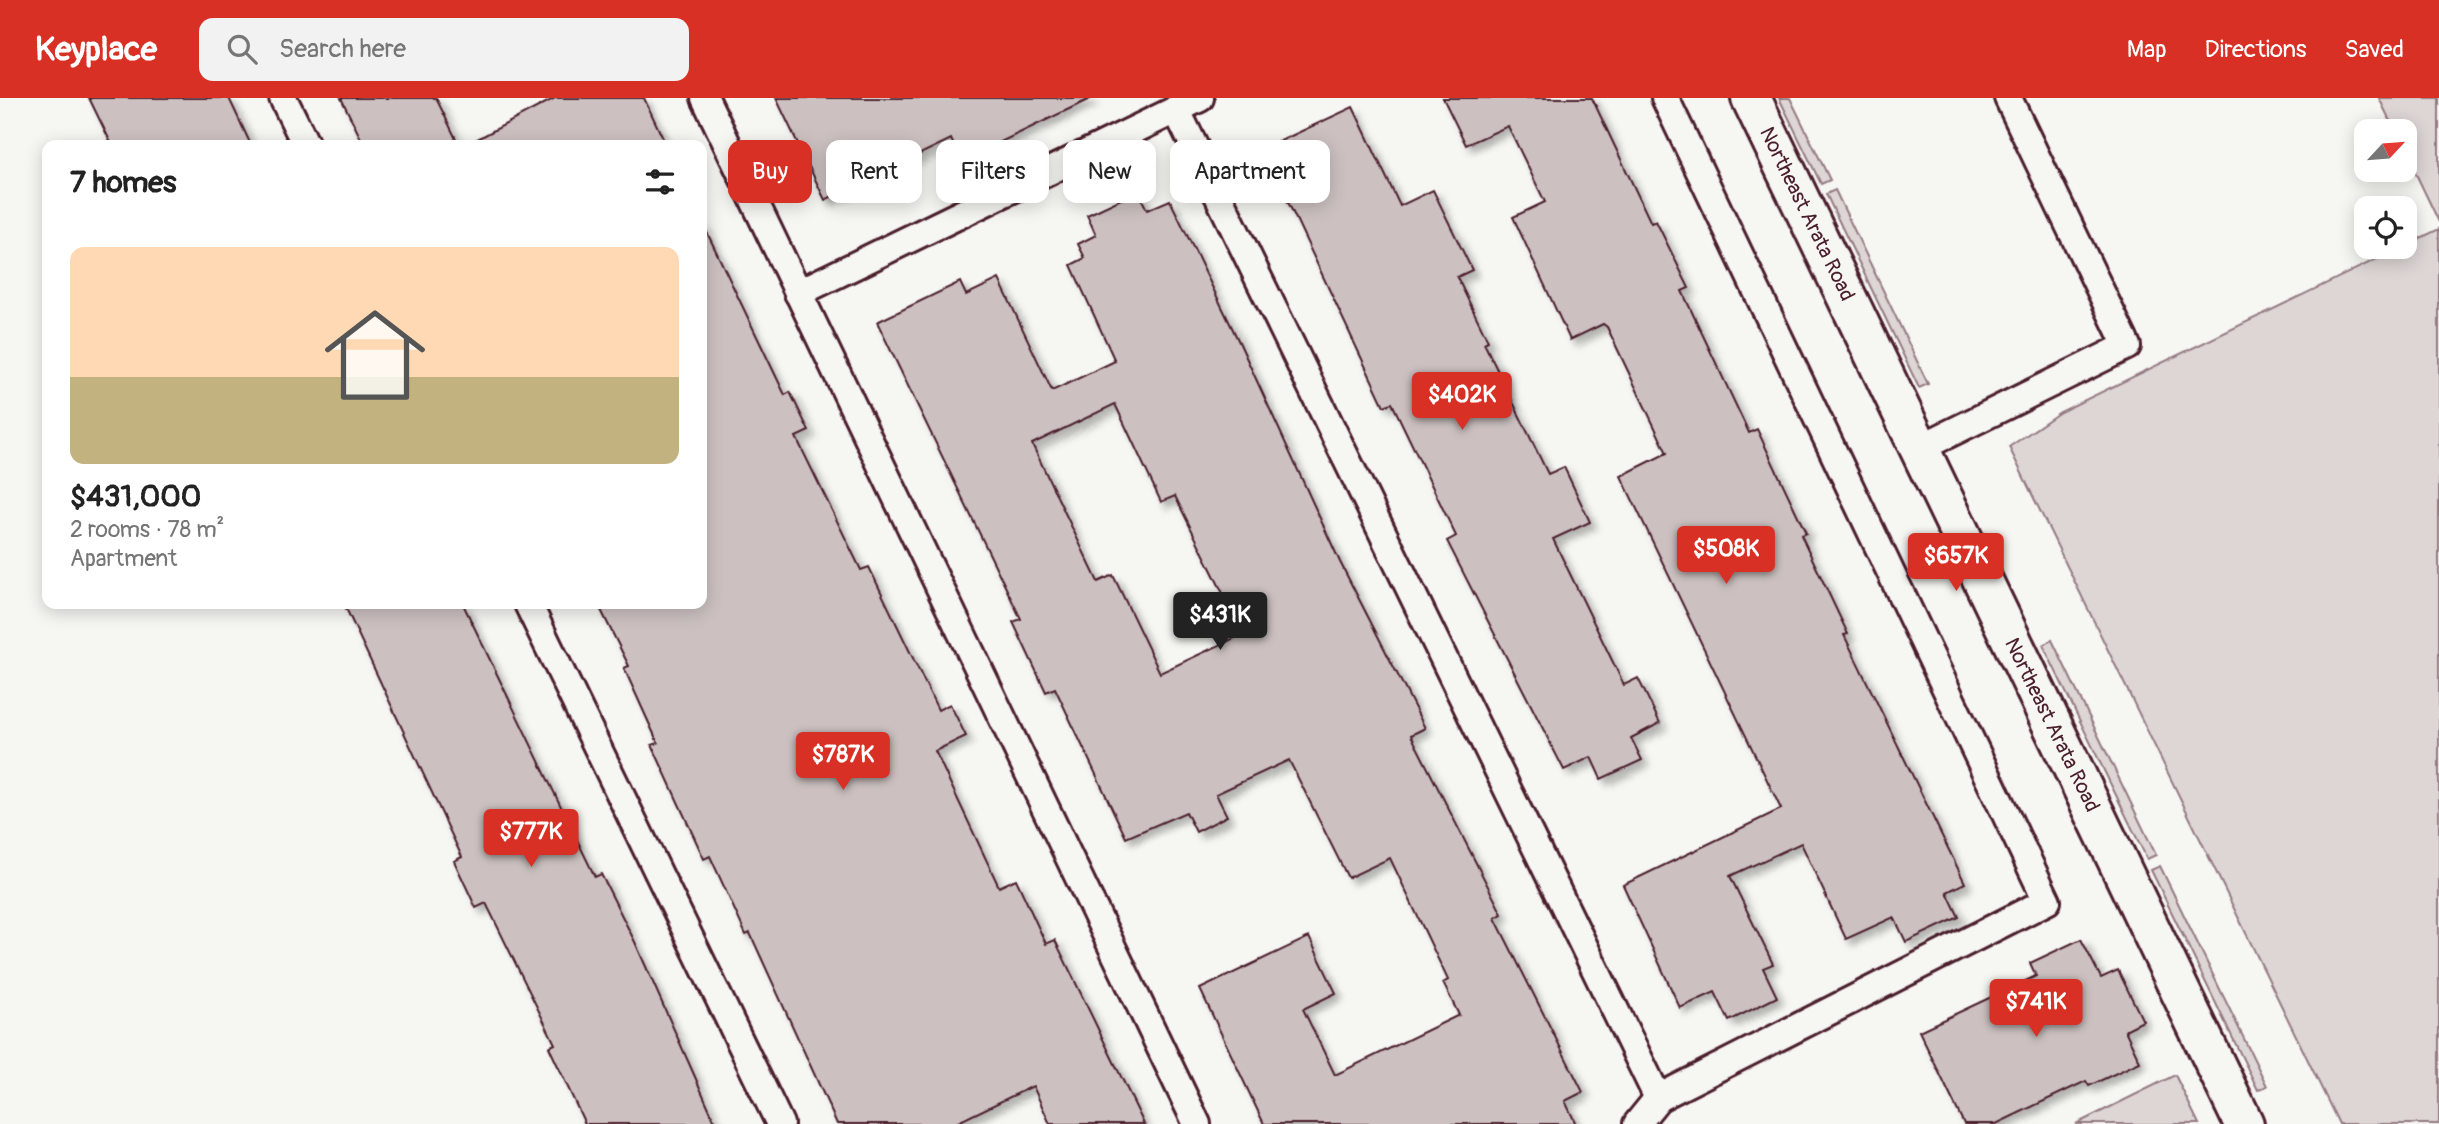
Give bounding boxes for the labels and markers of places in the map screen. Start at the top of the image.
pin: $402K [1413,372,1511,432]
pin: $508K [1677,526,1775,586]
pin: $657K [1907,533,2005,593]
pin: $431K [1171,592,1269,652]
pin: $787K [794,732,892,792]
pin: $777K [482,810,580,869]
pin: $741K [1987,979,2085,1039]

